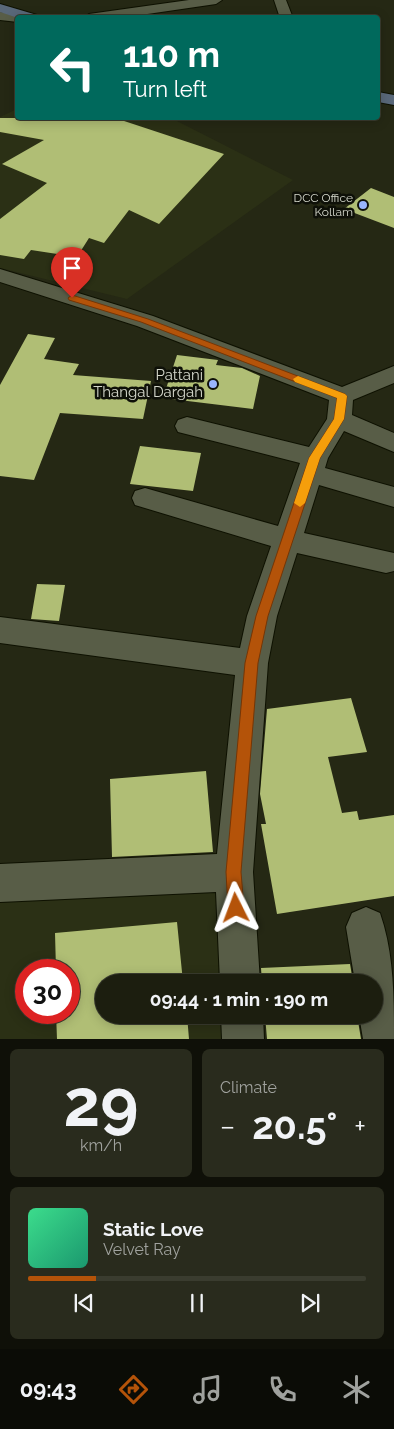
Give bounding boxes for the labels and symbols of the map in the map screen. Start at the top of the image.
place label: DCC Office Kollam [294,191,353,219]
marker: DCC Office Kollam [357,199,369,211]
pin [51,247,93,298]
place label: Pattani Thangal Dargah [93,366,203,401]
marker: Pattani Thangal Dargah [207,378,219,390]
position arrow [209,881,261,933]
speed limit sign: 30 [15,959,80,1024]

